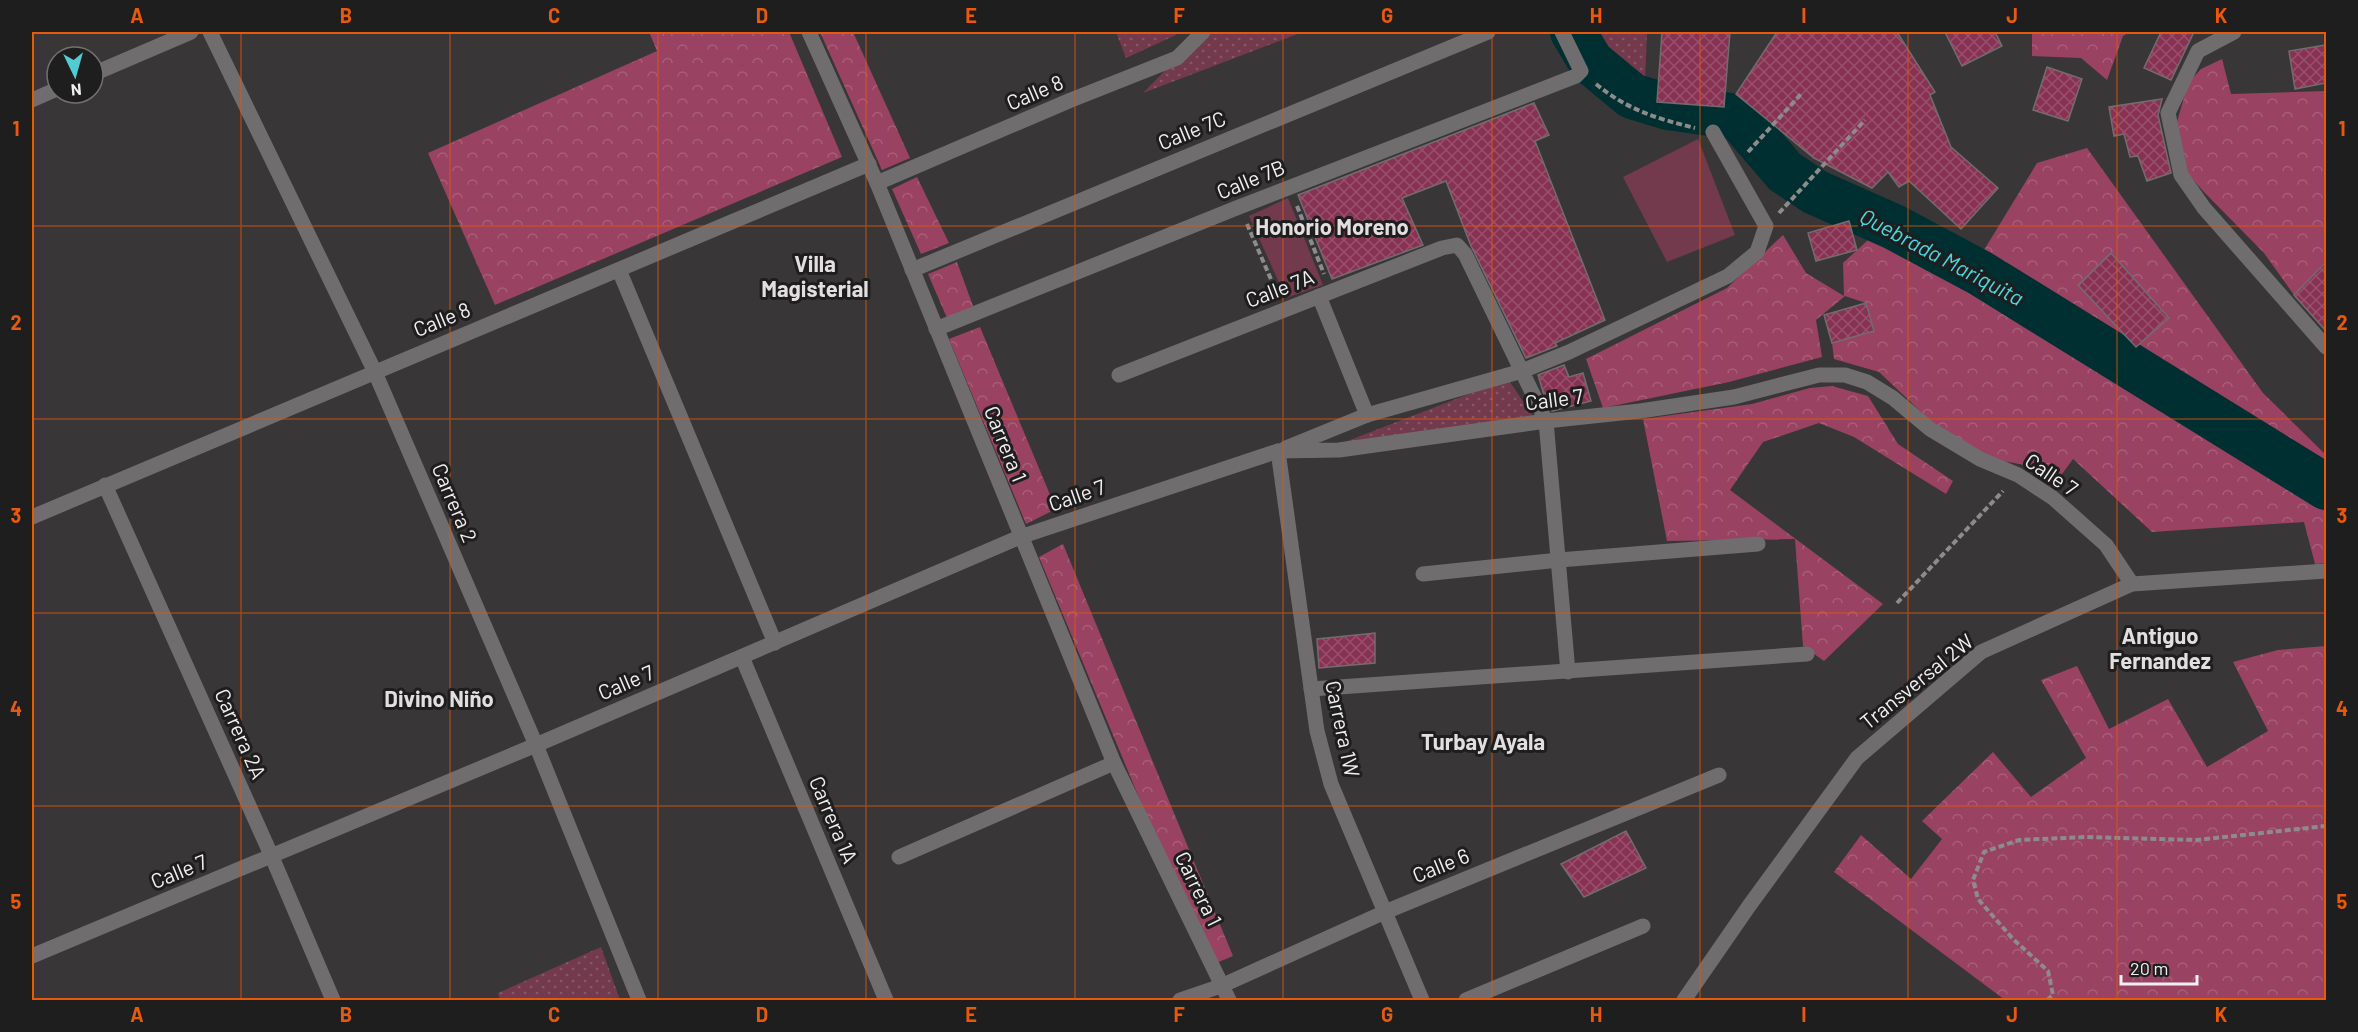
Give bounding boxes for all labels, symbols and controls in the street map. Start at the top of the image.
text: A [130,3,144,27]
text: B [340,3,352,27]
text: C [548,3,560,27]
text: D [756,3,768,27]
text: E [965,3,977,27]
text: F [1173,3,1185,27]
text: G [1381,3,1393,27]
text: H [1590,3,1602,27]
text: I [1801,3,1807,27]
text: J [2006,3,2018,27]
text: K [2215,3,2228,27]
north arrow [45,45,105,105]
street label: Calle 8 [1002,69,1067,115]
text: N [70,81,82,100]
street label: Calle 7C [1154,105,1229,155]
text: 1 [12,116,20,140]
text: 1 [2338,116,2346,140]
street label: Calle 7B [1213,154,1288,204]
water label: Quebrada Mariquita [1856,202,2029,310]
district label: Honorio Moreno [1255,213,1409,239]
district label: Villa Magisterial [761,250,869,301]
street label: Calle 7A [1242,263,1317,312]
street label: Calle 8 [409,296,474,341]
text: 2 [10,310,22,334]
text: 2 [2336,310,2348,334]
street label: Calle 7 [1523,383,1584,414]
street label: Carrera 1 [980,402,1033,485]
street label: Calle 7 [2021,447,2083,500]
street label: Carrera 2 [428,459,483,546]
street label: Calle 7 [1045,473,1108,516]
text: 3 [11,503,21,527]
text: 3 [2337,503,2347,527]
district label: Antiguo Fernandez [2109,622,2211,673]
street label: Transversal 2W [1855,628,1978,734]
street label: Calle 7 [594,659,657,705]
street label: Carrera 1W [1321,678,1366,779]
street label: Carrera 2A [210,684,272,783]
district label: Divino Niño [384,685,494,711]
text: 4 [10,696,22,720]
text: 4 [2336,696,2348,720]
district label: Turbay Ayala [1421,728,1545,754]
street label: Carrera 1A [805,772,864,867]
street label: Calle 6 [1408,842,1473,887]
street label: Carrera 1 [1171,847,1228,930]
street label: Calle 7 [147,848,210,893]
text: 5 [11,889,22,913]
text: 5 [2337,889,2348,913]
scale bar [2121,948,2198,986]
text: 20 m [2130,957,2168,979]
text: A [130,1002,144,1026]
text: B [340,1002,352,1026]
text: C [548,1002,560,1026]
text: D [756,1002,768,1026]
text: E [965,1002,977,1026]
text: F [1173,1002,1185,1026]
text: G [1381,1002,1393,1026]
text: H [1590,1002,1602,1026]
text: I [1801,1002,1807,1026]
text: J [2006,1002,2018,1026]
text: K [2215,1002,2228,1026]

